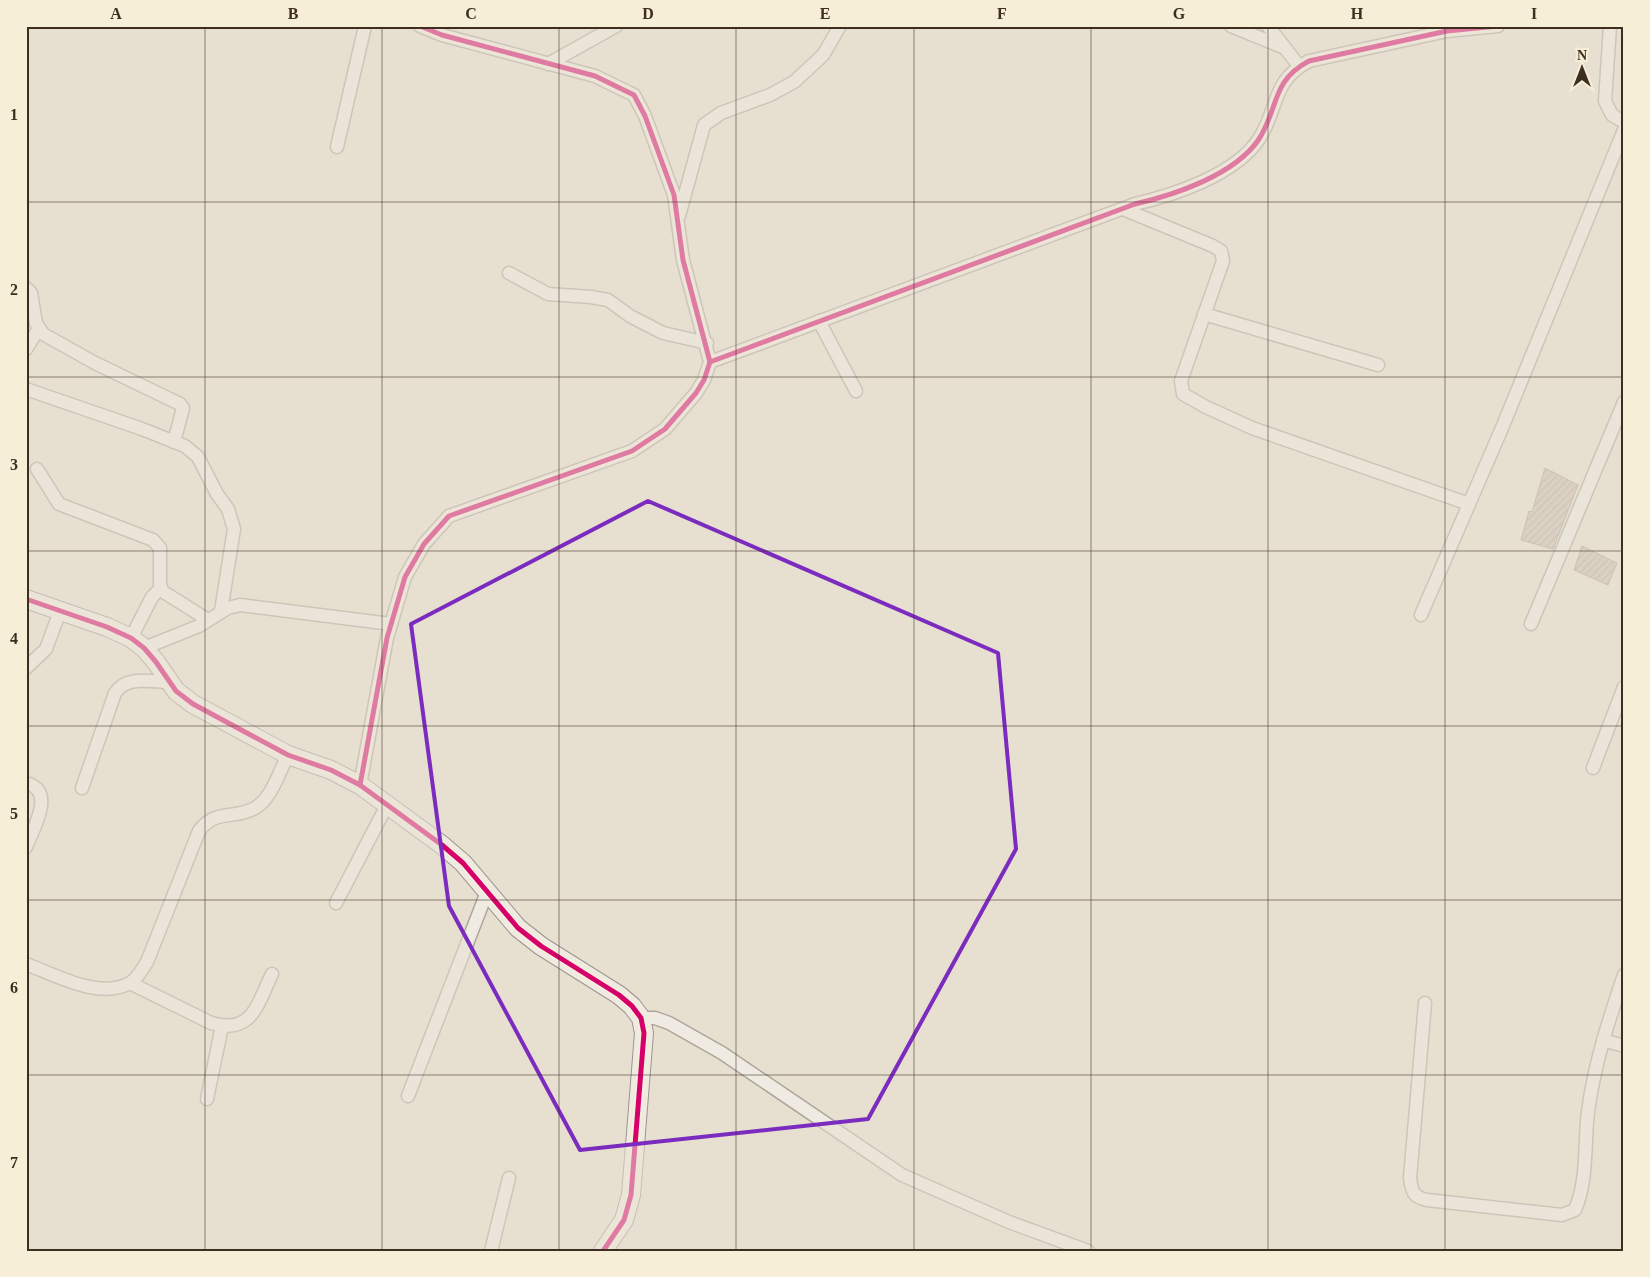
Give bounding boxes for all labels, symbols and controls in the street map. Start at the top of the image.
text: A [110,5,122,22]
text: B [288,5,299,22]
text: C [465,5,477,22]
text: D [642,5,654,22]
text: E [820,5,830,22]
text: F [997,5,1007,22]
text: G [1173,5,1186,22]
text: H [1351,5,1364,22]
text: I [1531,5,1537,22]
north arrow [1558,42,1608,92]
text: N [1577,48,1587,63]
text: 1 [10,106,18,123]
text: 2 [10,281,18,298]
text: 3 [10,456,18,473]
text: 4 [10,630,18,647]
text: 5 [10,805,18,822]
text: 6 [10,979,18,996]
text: 7 [10,1154,18,1171]

